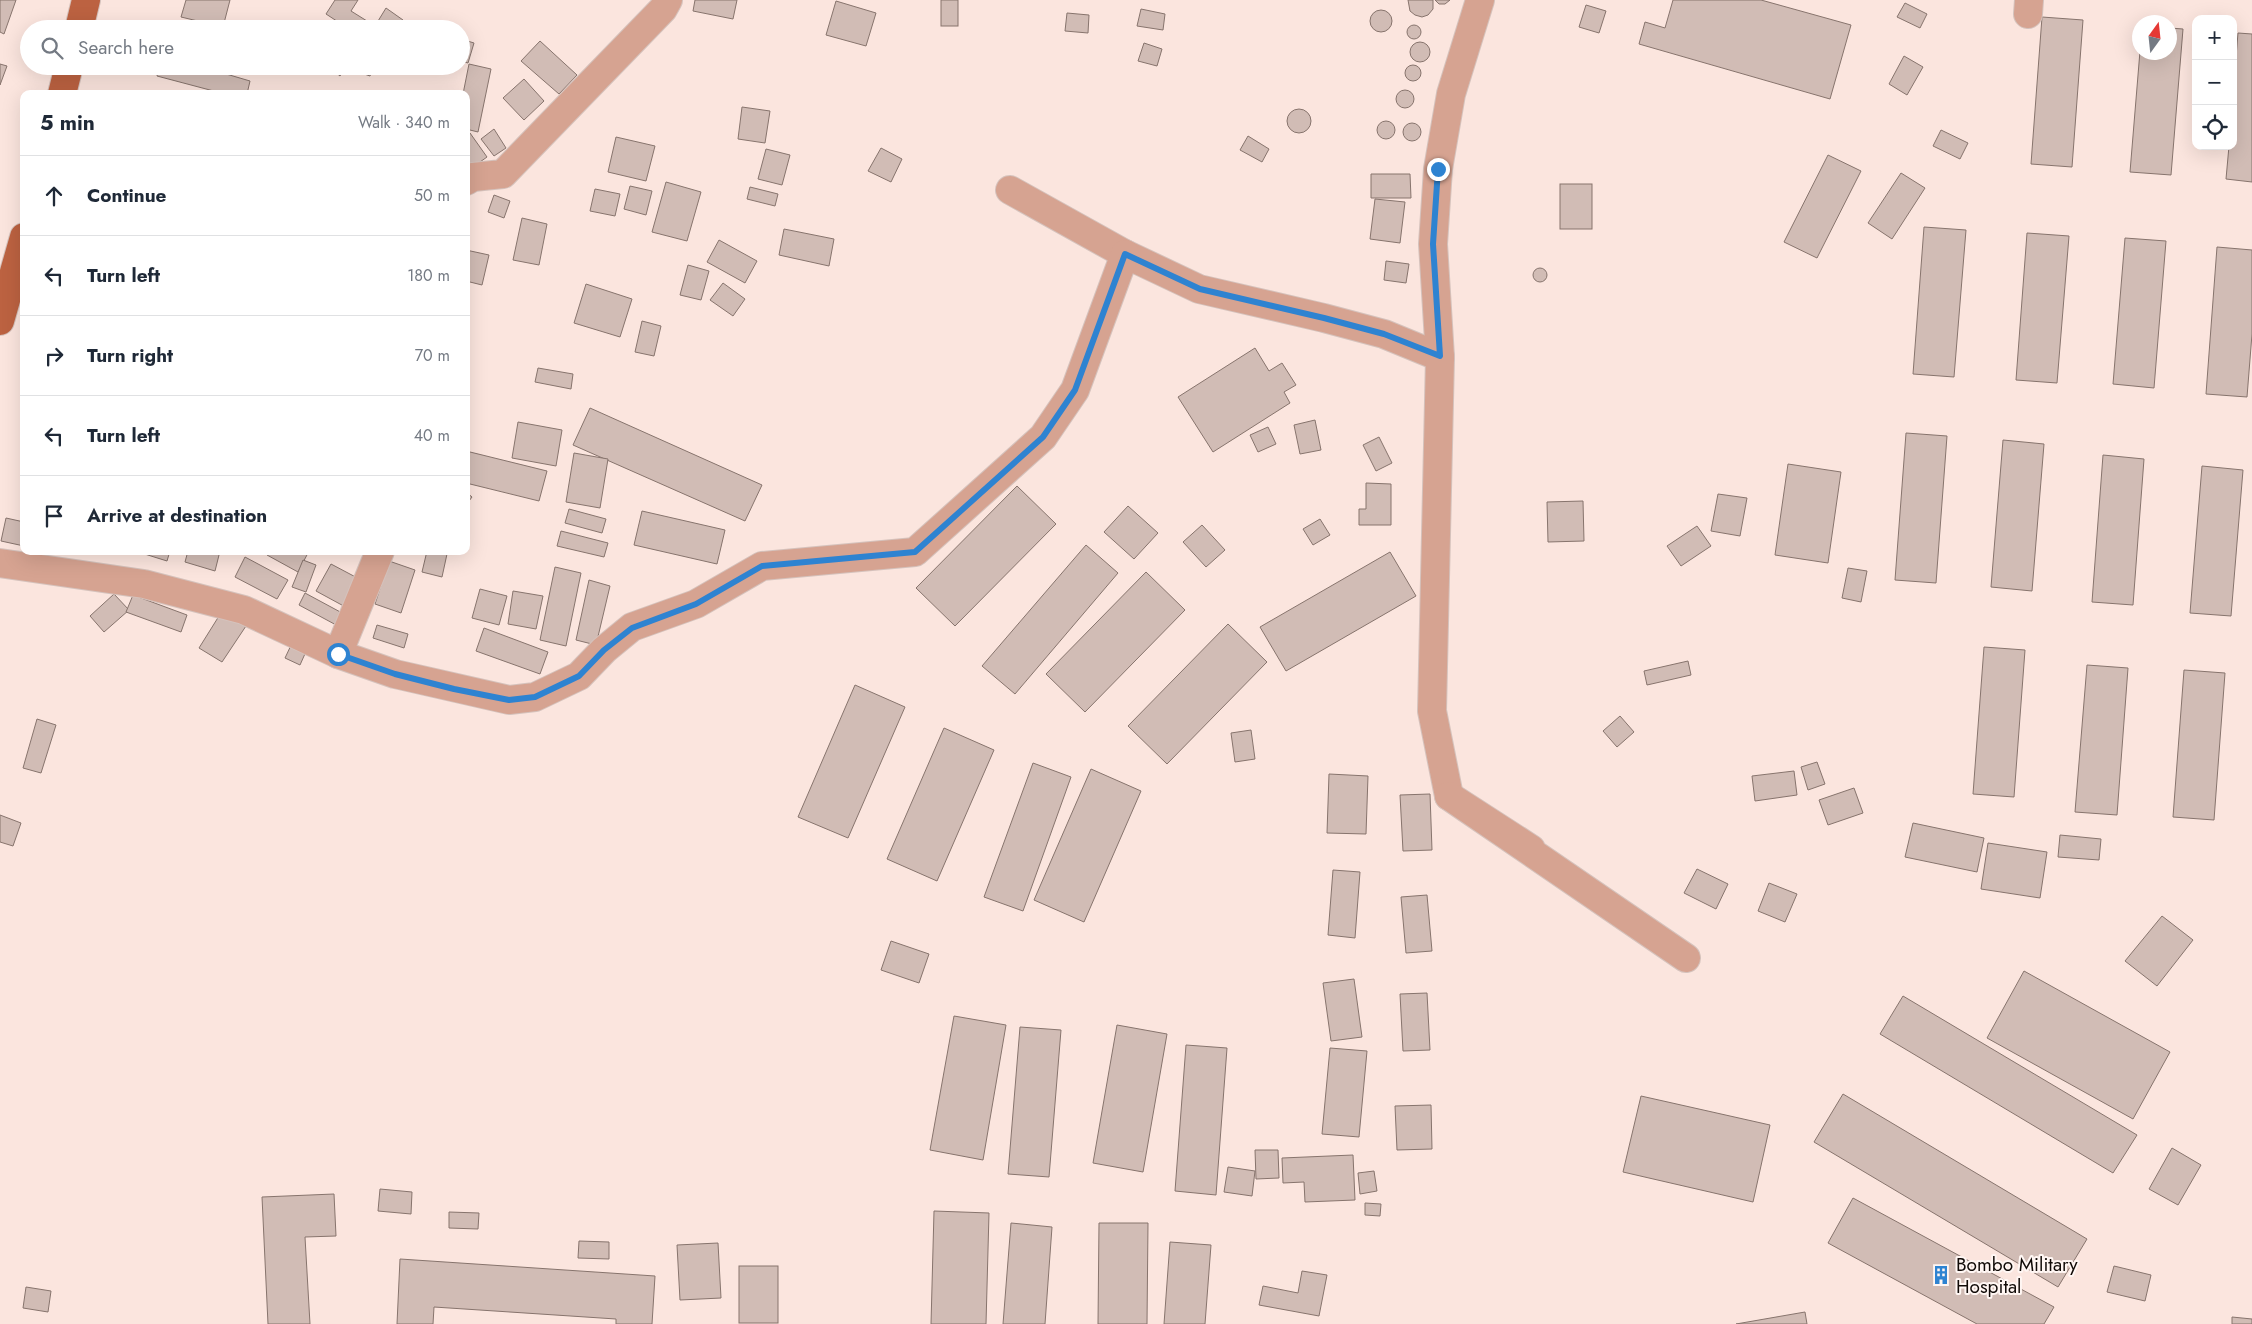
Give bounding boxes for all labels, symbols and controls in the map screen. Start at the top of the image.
north arrow [2132,15,2177,60]
map controls [2192,15,2237,150]
button: + [2192,15,2237,60]
search box [20,20,470,75]
icon: search [38,34,66,62]
text: Search here [78,34,174,61]
button: − [2192,60,2237,105]
button: locate [2192,105,2237,150]
text: 5 min [40,108,95,138]
text: Walk · 340 m [358,111,450,134]
route end [1427,158,1450,181]
icon: ahead [40,182,68,210]
text: Continue [87,182,166,209]
text: 50 m [414,184,450,207]
icon: left [40,262,68,290]
text: Turn left [87,262,160,289]
text: 180 m [407,264,450,287]
icon: right [40,342,68,370]
text: Turn right [87,342,173,369]
text: 70 m [415,344,450,367]
icon: left [40,422,68,450]
text: Turn left [87,422,160,449]
text: 40 m [414,424,450,447]
icon: arrive [40,502,68,530]
text: Arrive at destination [87,502,267,529]
route start [327,643,350,666]
place label: Bombo Military Hospital [1956,1251,2078,1300]
building icon: Bombo Military Hospital [1930,1264,1952,1286]

